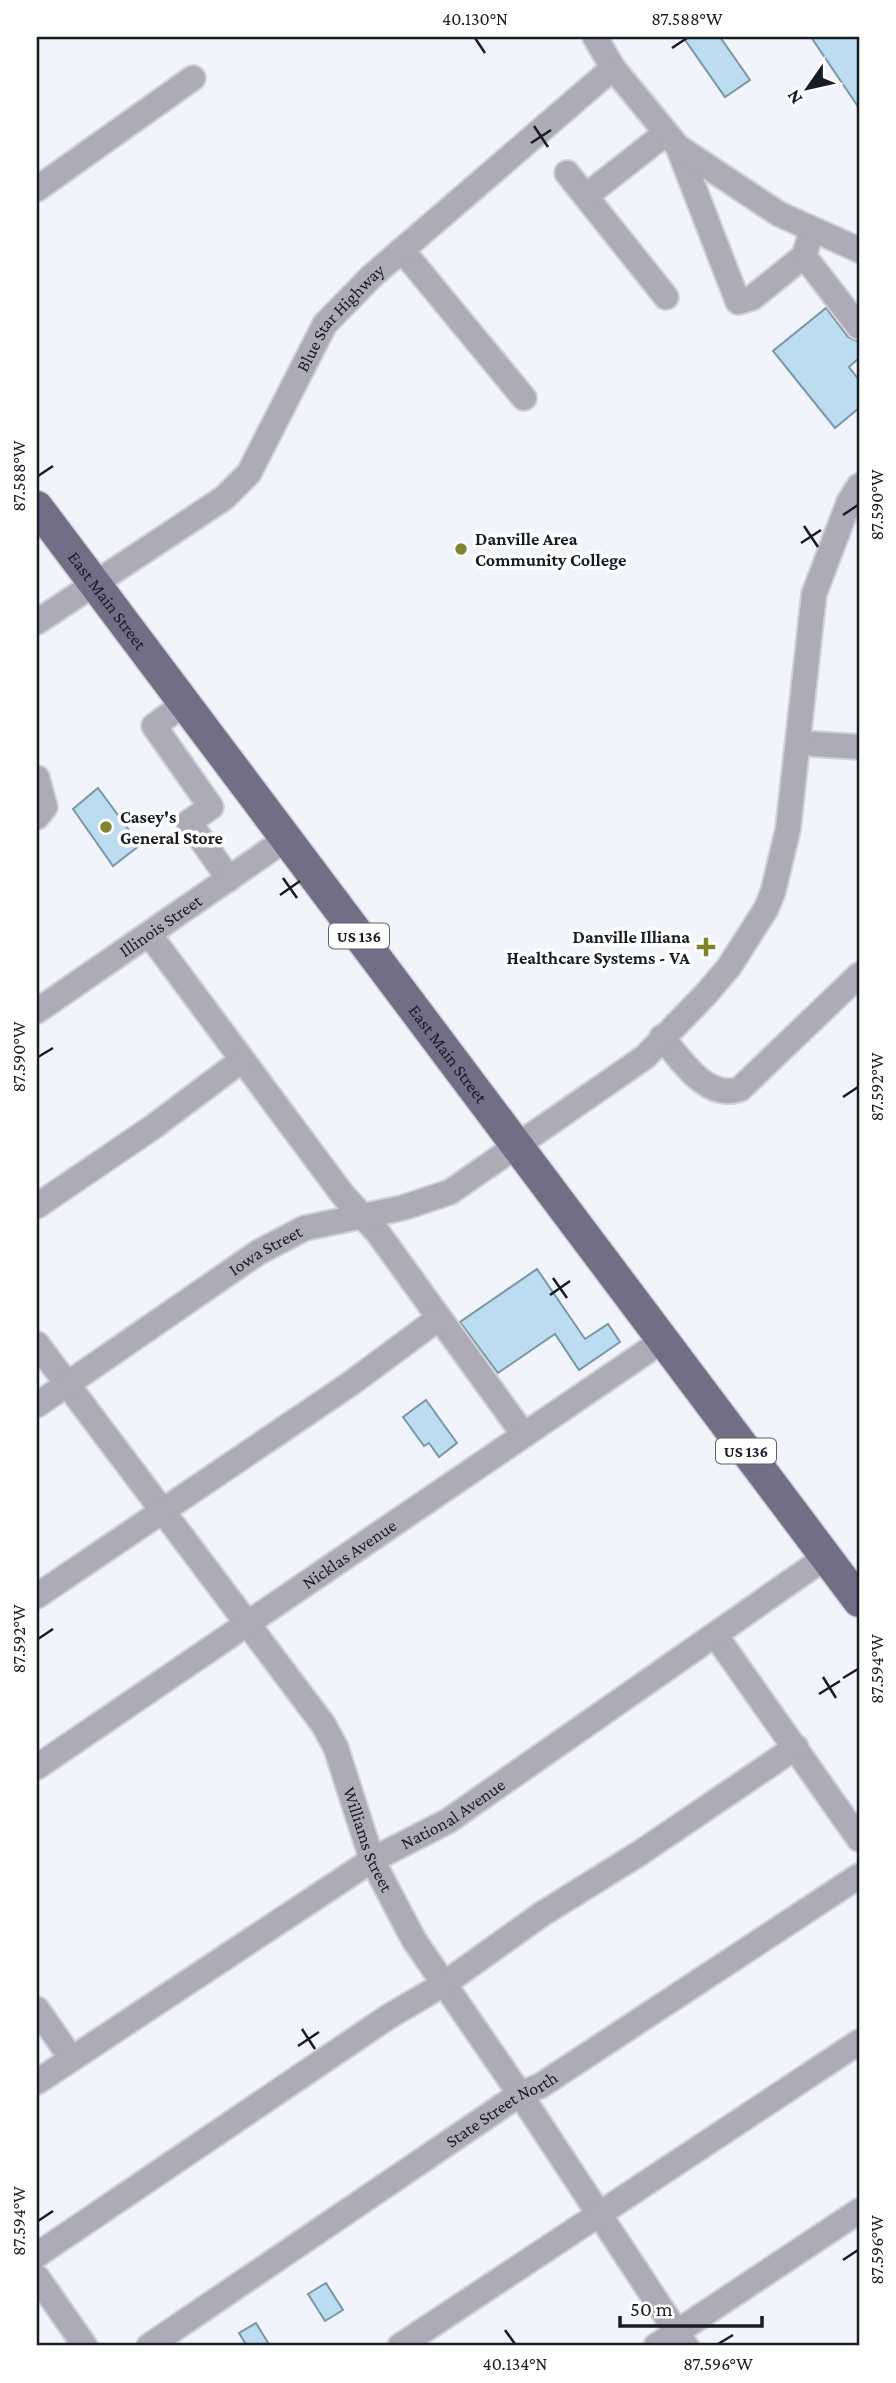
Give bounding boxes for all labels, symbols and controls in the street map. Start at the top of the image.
text: 40.130°N [442,9,508,29]
text: 87.588°W [651,9,723,29]
north arrow [774,52,844,122]
text: N [782,86,807,108]
street label: Blue Star Highway [292,259,389,375]
text: 87.588°W [9,440,29,512]
text: 87.590°W [867,469,887,541]
place label: Danville Area Community College [475,529,626,570]
marker: Danville Area Community College [453,541,469,557]
street label: East Main Street [64,547,151,654]
place label: Casey's General Store [120,807,223,848]
marker: Casey's General Store [98,819,114,835]
street label: Illinois Street [115,890,206,961]
road number: US 136 [329,924,389,948]
place label: Danville Illiana Healthcare Systems - VA [507,927,690,968]
marker: Danville Illiana Healthcare Systems - VA [696,937,716,957]
street label: East Main Street [404,1001,492,1108]
text: 87.590°W [9,1021,29,1093]
text: 87.592°W [867,1052,887,1121]
street label: Iowa Street [225,1221,306,1280]
road number: US 136 [716,1438,776,1464]
street label: Nicklas Avenue [299,1515,400,1593]
text: 87.592°W [9,1604,29,1673]
text: 87.594°W [867,1634,887,1704]
street label: National Avenue [397,1774,509,1854]
street label: Williams Street [339,1785,398,1896]
street label: State Street North [442,2067,562,2151]
text: 87.594°W [9,2186,29,2256]
text: 87.596°W [867,2215,887,2285]
scale bar [620,2285,761,2329]
text: 50 m [630,2297,673,2321]
text: 40.134°N [483,2354,548,2374]
text: 87.596°W [683,2354,753,2374]

